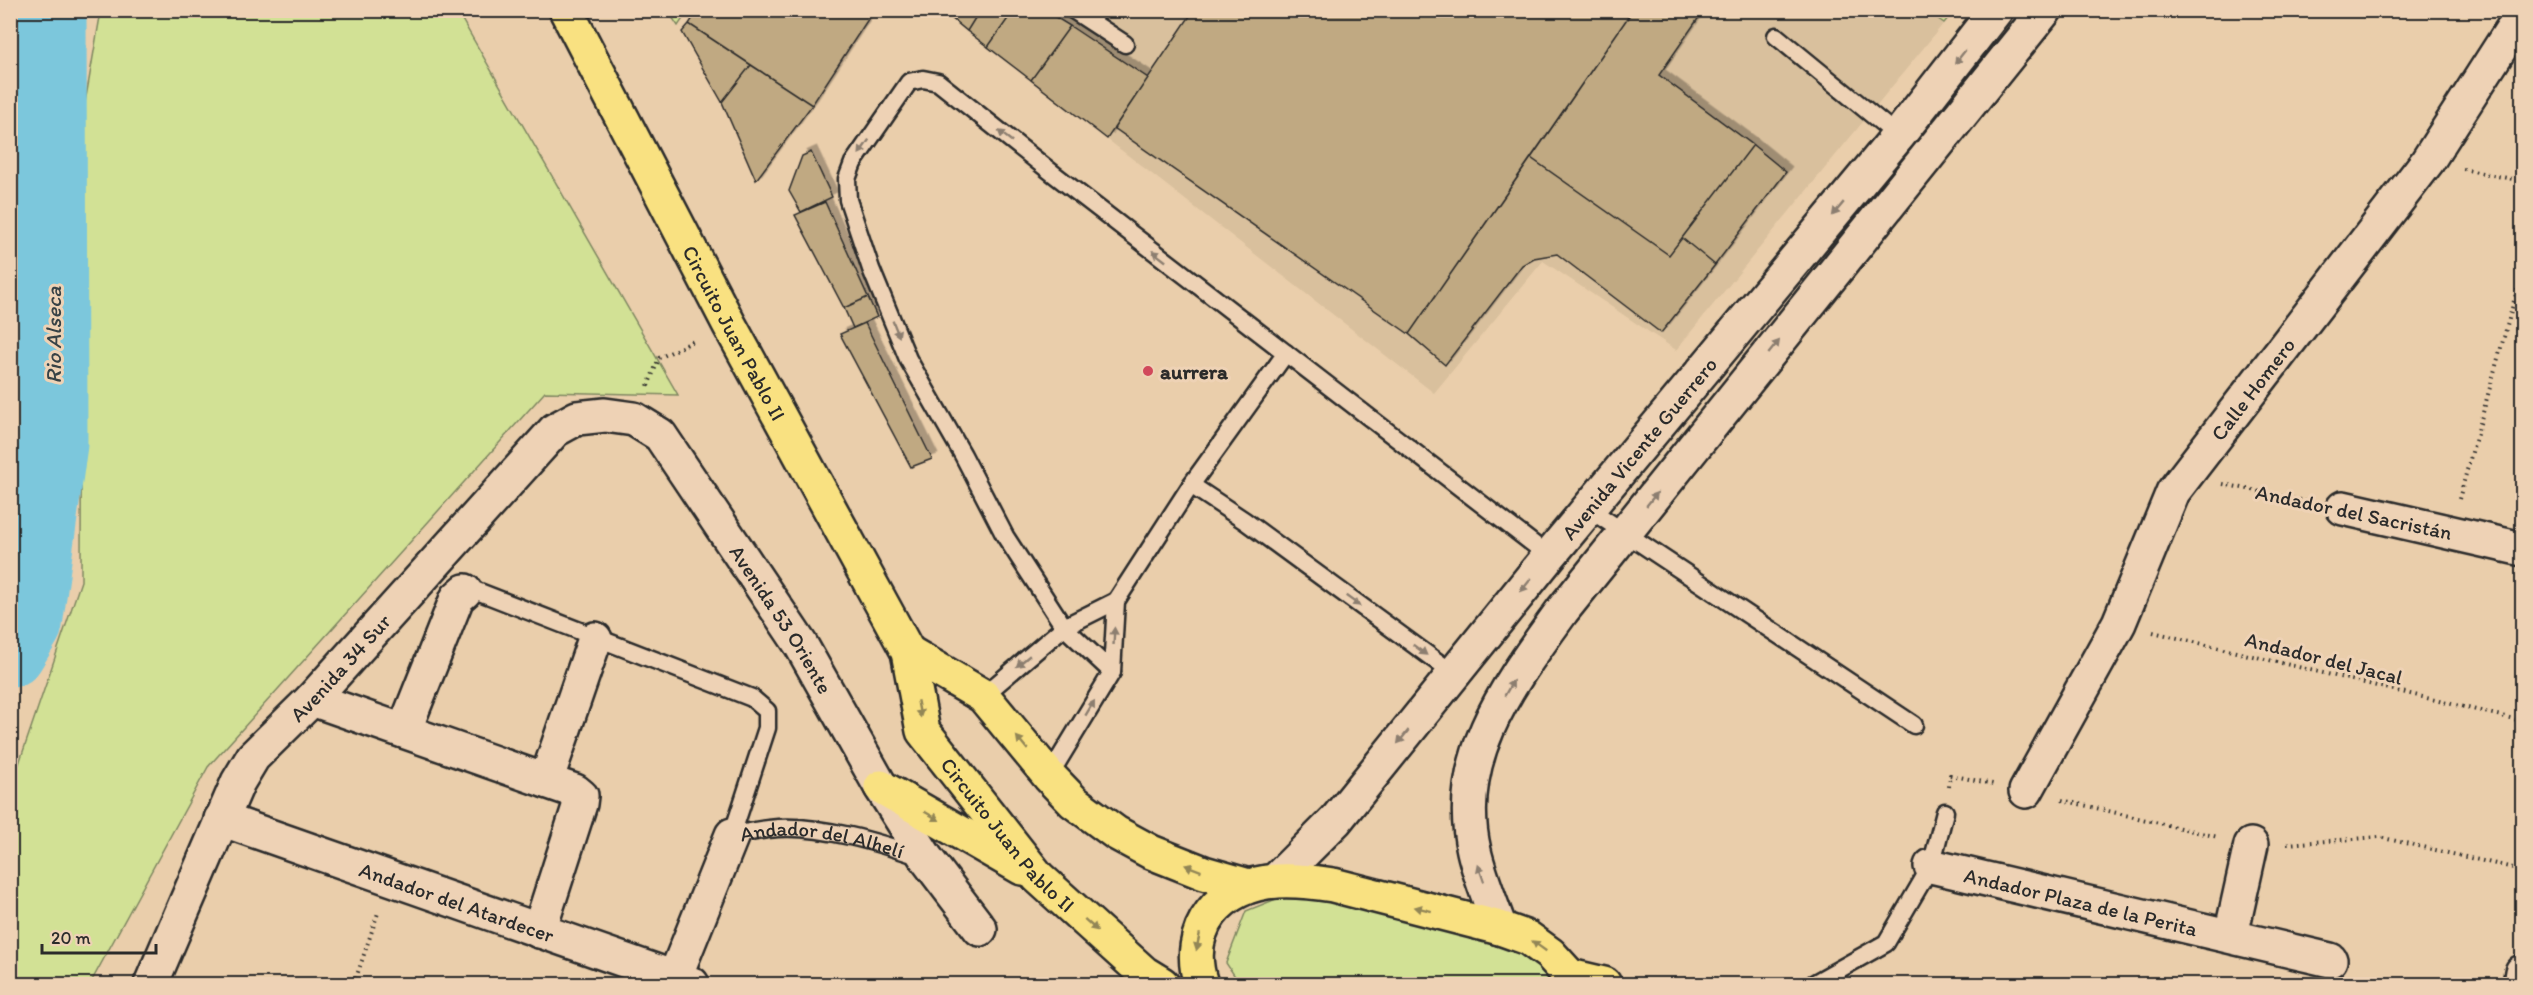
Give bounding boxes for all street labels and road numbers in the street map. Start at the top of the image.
street label: Circuito Juan Pablo II [678,241,792,424]
street label: Calle Homero [2205,332,2300,445]
street label: Avenida Vicente Guerrero [1556,352,1722,544]
street label: Andador del Sacristán [2254,479,2454,545]
street label: Avenida 53 Oriente [725,540,838,698]
street label: Avenida 34 Sur [284,608,396,726]
street label: Andador del Jacal [2243,626,2405,690]
street label: Circuito Juan Pablo II [936,752,1080,917]
street label: Andador del Alhelí [738,815,908,863]
street label: Andador del Atardecer [356,856,558,947]
street label: Andador Plaza de la Perita [1962,862,2200,941]

